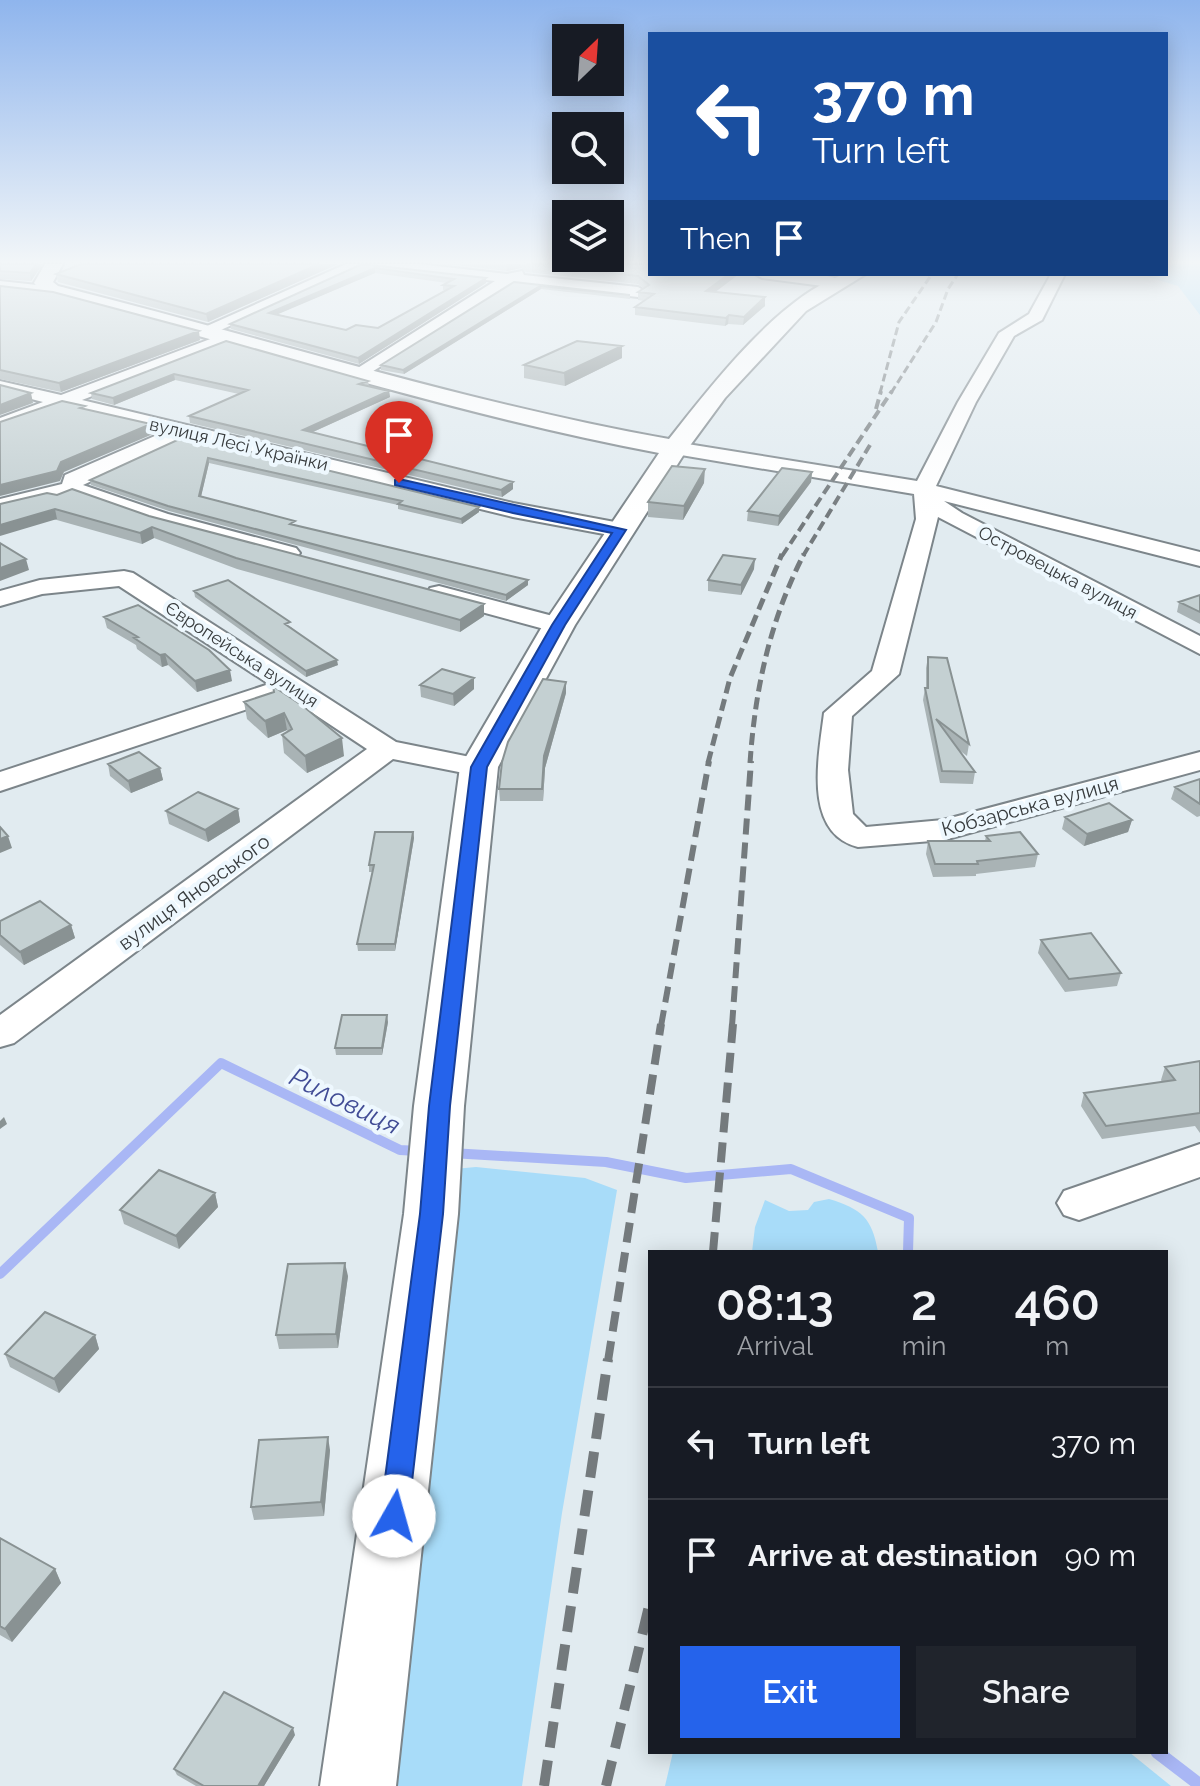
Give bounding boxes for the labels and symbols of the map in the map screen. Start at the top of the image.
north arrow [552,24,624,96]
pin [365,401,433,483]
street label: вулиця Лесі Українки [148,413,330,475]
street label: Островецька вулиця [975,521,1141,623]
street label: Європейська вулиця [162,597,322,711]
street label: Кобзарська вулиця [939,771,1121,841]
street label: вулиця Яновського [114,829,274,955]
water label: Риловиця [285,1061,405,1141]
position arrow [352,1474,436,1558]

